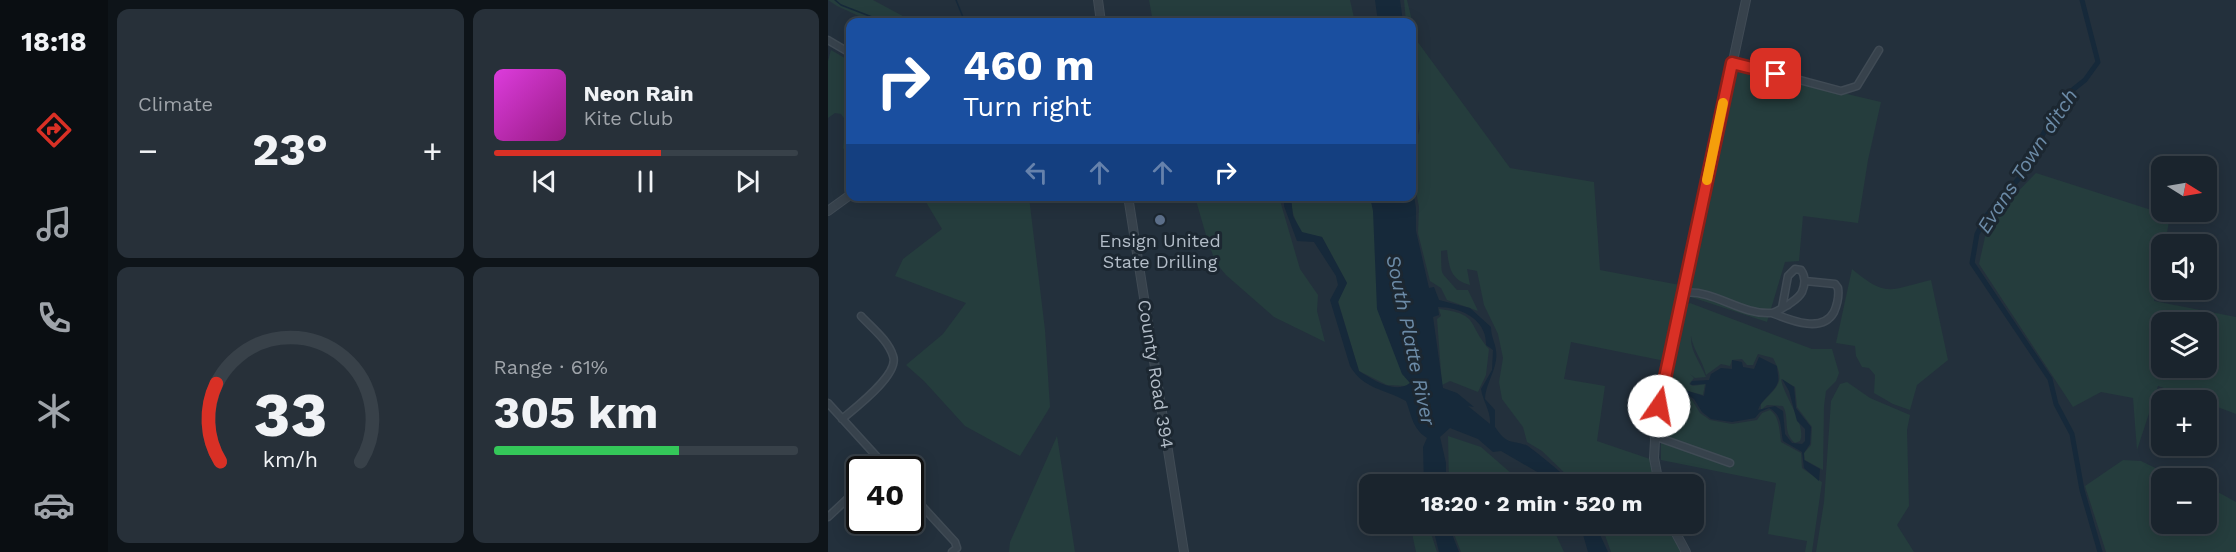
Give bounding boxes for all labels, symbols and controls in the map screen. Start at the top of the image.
text: 18:18 [21,26,87,58]
text: 460 m [963,41,1095,90]
icon: right [864,42,942,120]
pin [1750,48,1801,99]
icon: arrive [1759,57,1792,90]
text: Neon Rain [584,81,694,106]
water label: Evans Town ditch [1971,84,2083,238]
text: Turn right [963,91,1092,123]
text: Climate [138,92,213,116]
text: Kite Club [584,106,673,130]
icon: directions [33,109,75,151]
text: 23° [252,123,328,176]
text: − [138,131,158,170]
text: + [423,131,443,170]
icon: left [1020,156,1053,189]
icon: ahead [1083,156,1116,189]
icon: ahead [1146,156,1179,189]
icon: right [1209,156,1242,189]
north arrow [2151,156,2217,222]
map controls [2151,156,2217,534]
icon: previous [528,165,561,198]
icon: pause [629,165,662,198]
icon: next [731,165,764,198]
icon: music [33,203,75,245]
marker: Ensign United State Drilling [1153,213,1167,227]
place label: Ensign United State Drilling [1099,230,1221,272]
button: sound [2151,234,2217,300]
water label: South Platte River [1381,253,1441,429]
icon: phone [33,297,75,339]
street label: County Road 394 [1134,298,1178,450]
button: layers [2151,312,2217,378]
text: Range · 61% [494,355,608,379]
position arrow [1627,374,1691,438]
text: 33 [253,378,327,451]
text: 305 km [494,386,658,439]
icon: climate [33,390,75,432]
button: + [2151,390,2217,456]
text: km/h [263,447,318,472]
speed limit sign: 40 [846,456,924,534]
button: − [2151,468,2217,534]
icon: car [33,484,75,526]
text: 18:20 · 2 min · 520 m [1421,491,1642,516]

